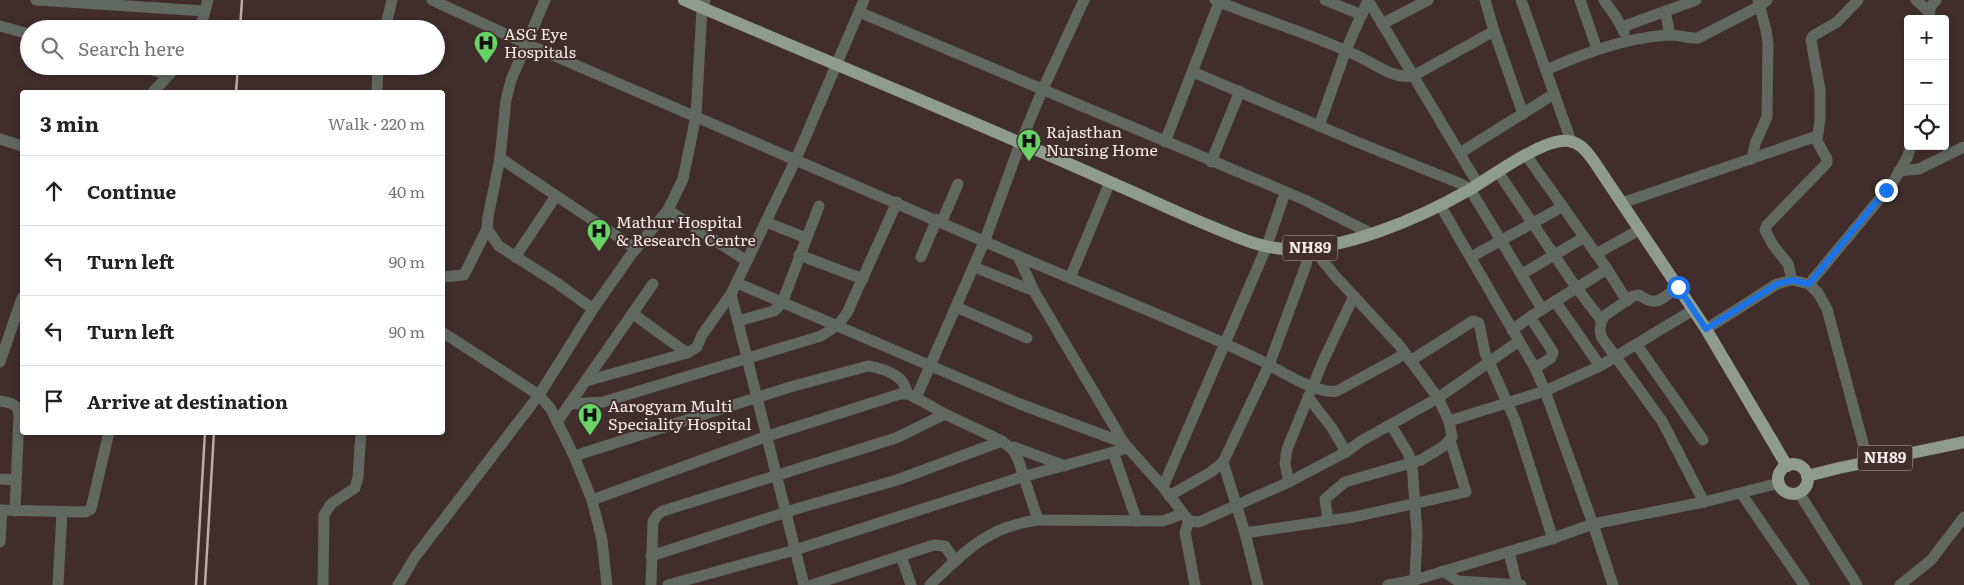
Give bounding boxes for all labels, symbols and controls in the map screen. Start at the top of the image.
map controls [1904,15,1949,150]
button: + [1904,15,1949,60]
search box [20,20,445,75]
place label: ASG Eye Hospitals [504,21,576,63]
hospital icon: ASG Eye Hospitals [473,30,499,64]
icon: search [38,34,66,62]
text: Search here [78,34,185,62]
button: − [1904,60,1949,105]
button: locate [1904,105,1949,150]
text: 3 min [40,107,99,138]
text: Walk · 220 m [328,111,425,135]
place label: Rajasthan Nursing Home [1046,119,1158,161]
hospital icon: Rajasthan Nursing Home [1016,128,1042,162]
icon: ahead [40,177,68,205]
text: Continue [87,177,176,205]
text: 40 m [388,179,425,203]
route end [1875,179,1898,202]
place label: Mathur Hospital & Research Centre [616,209,756,251]
hospital icon: Mathur Hospital & Research Centre [586,218,612,252]
road number: NH89 [1282,236,1338,260]
icon: left [40,247,68,275]
text: Turn left [87,247,174,275]
text: 90 m [389,249,425,273]
route start [1667,276,1690,299]
icon: left [40,317,68,345]
text: Turn left [87,317,174,345]
text: 90 m [389,319,425,343]
icon: arrive [40,387,68,415]
text: Arrive at destination [87,387,288,415]
place label: Aarogyam Multi Speciality Hospital [608,393,751,435]
hospital icon: Aarogyam Multi Speciality Hospital [577,402,603,436]
road number: NH89 [1858,446,1912,470]

